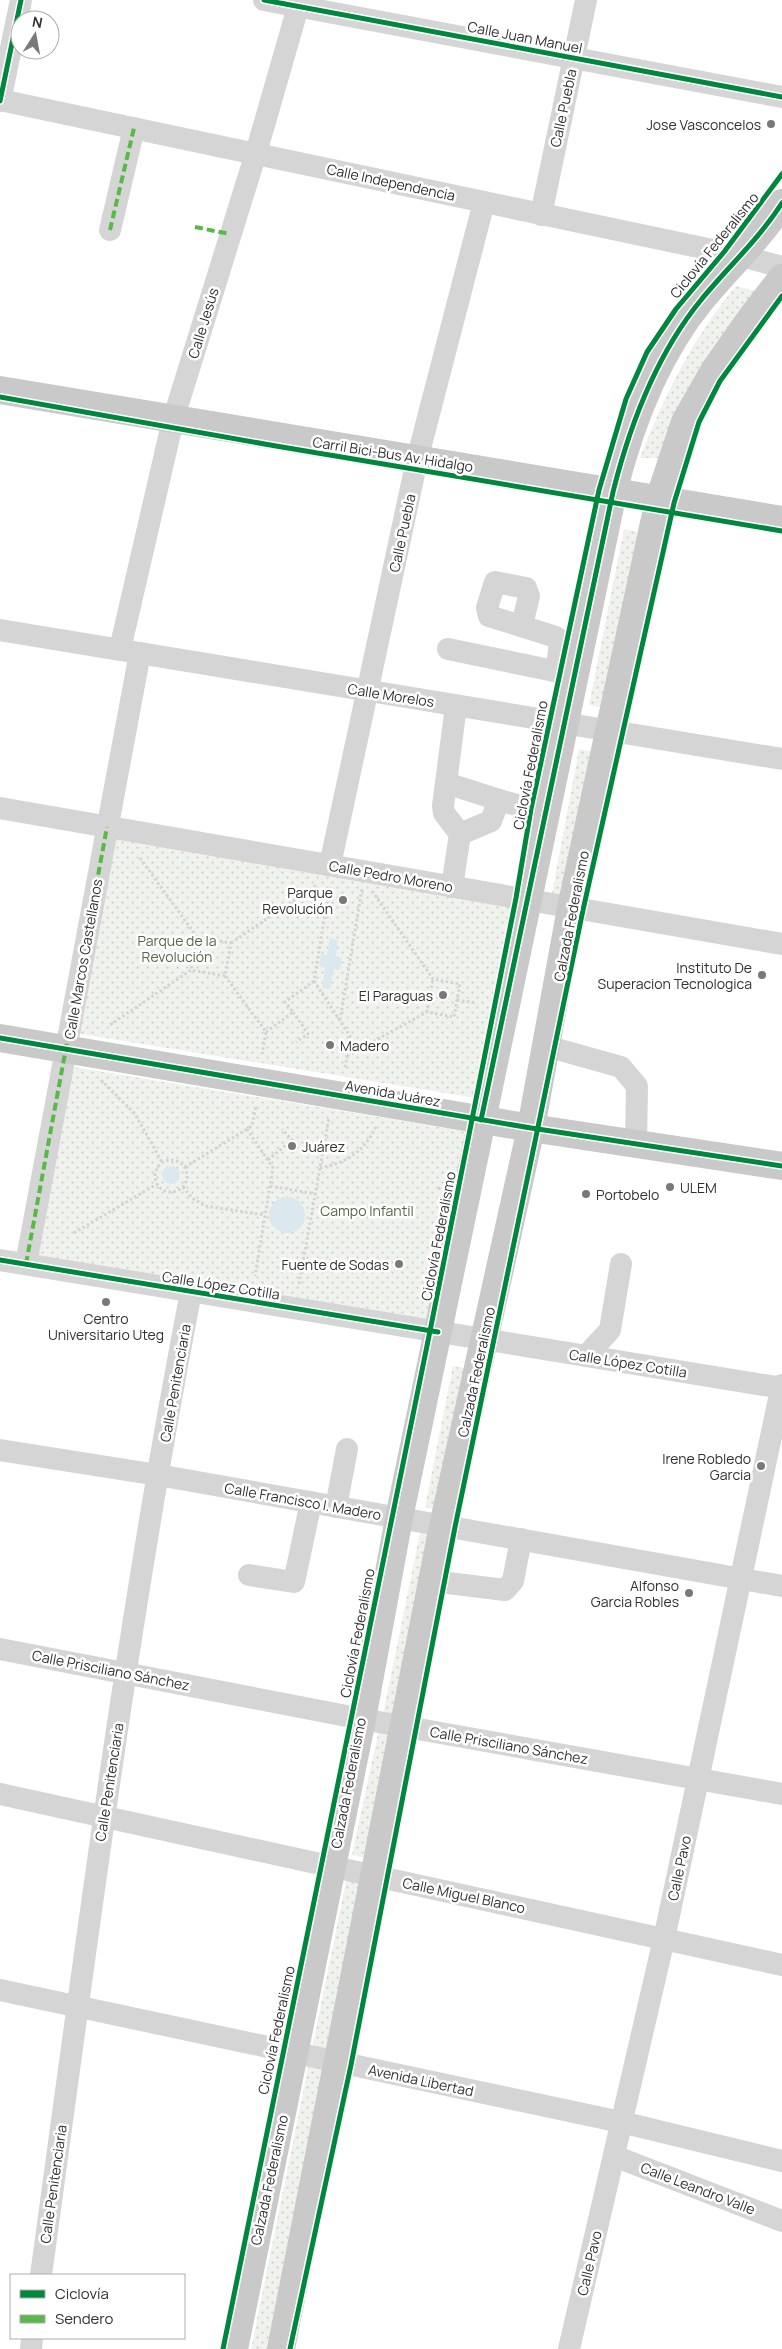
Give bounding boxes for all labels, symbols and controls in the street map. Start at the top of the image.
north arrow [10,10,60,60]
text: N [31,11,44,32]
street label: Calle Juan Manuel [466,17,584,57]
street label: Calle Puebla [545,67,581,149]
place label: Jose Vasconcelos [646,115,761,134]
marker: Jose Vasconcelos [765,118,777,130]
street label: Calle Independencia [325,159,457,205]
street label: Ciclovía Federalismo [665,188,763,302]
street label: Calle Jesús [183,285,223,361]
street label: Carril Bici-Bus Av. Hidalgo [311,432,475,476]
street label: Calle Puebla [384,492,420,574]
street label: Calle Morelos [346,679,436,711]
street label: Ciclovía Federalismo [508,699,552,831]
street label: Calzada Federalismo [549,849,593,983]
street label: Calle Pedro Moreno [327,856,455,896]
street label: Calle Marcos Castellanos [60,877,106,1041]
place label: Parque Revolución [262,883,333,918]
marker: Parque Revolución [337,894,349,906]
park label: Parque de la Revolución [138,931,216,966]
place label: Instituto De Superacion Tecnologica [598,958,752,993]
marker: Instituto De Superacion Tecnologica [756,969,768,981]
place label: El Paraguas [359,986,433,1005]
marker: El Paraguas [437,989,449,1001]
place label: Madero [340,1036,389,1055]
marker: Madero [324,1039,336,1051]
street label: Avenida Juárez [344,1075,442,1111]
place label: Juárez [302,1137,345,1156]
marker: Juárez [286,1140,298,1152]
street label: Ciclovía Federalismo [416,1170,460,1302]
place label: ULEM [680,1178,717,1197]
marker: ULEM [664,1181,676,1193]
place label: Portobelo [596,1185,659,1204]
marker: Portobelo [580,1188,592,1200]
park label: Campo Infantil [320,1201,414,1220]
place label: Fuente de Sodas [281,1255,389,1274]
marker: Fuente de Sodas [393,1258,405,1270]
street label: Calle López Cotilla [161,1266,281,1304]
marker: Centro Universitario Uteg [100,1296,112,1308]
street label: Calzada Federalismo [453,1305,499,1439]
place label: Centro Universitario Uteg [48,1309,164,1344]
street label: Calle Penitenciaria [155,1322,195,1444]
street label: Calle López Cotilla [568,1344,688,1382]
place label: Irene Robledo Garcia [662,1449,751,1484]
marker: Irene Robledo Garcia [755,1460,767,1472]
street label: Calle Francisco I. Madero [223,1478,383,1524]
street label: Ciclovía Federalismo [335,1567,379,1699]
place label: Alfonso Garcia Robles [591,1576,679,1611]
marker: Alfonso Garcia Robles [683,1587,695,1599]
street label: Calle Prisciliano Sánchez [31,1645,191,1695]
street label: Calzada Federalismo [326,1716,370,1850]
street label: Calle Penitenciaria [90,1721,128,1843]
street label: Calle Prisciliano Sánchez [428,1722,590,1768]
street label: Calle Pavo [663,1834,695,1902]
street label: Calle Miguel Blanco [401,1873,527,1917]
street label: Ciclovía Federalismo [253,1964,299,2096]
street label: Avenida Libertad [367,2060,475,2100]
street label: Calzada Federalismo [246,2113,292,2247]
street label: Calle Penitenciaria [35,2123,71,2245]
street label: Calle Leandro Valle [638,2157,758,2219]
street label: Calle Pavo [572,2229,606,2297]
legend [10,2274,185,2339]
text: Ciclovía [55,2283,109,2304]
text: Sendero [55,2308,114,2329]

